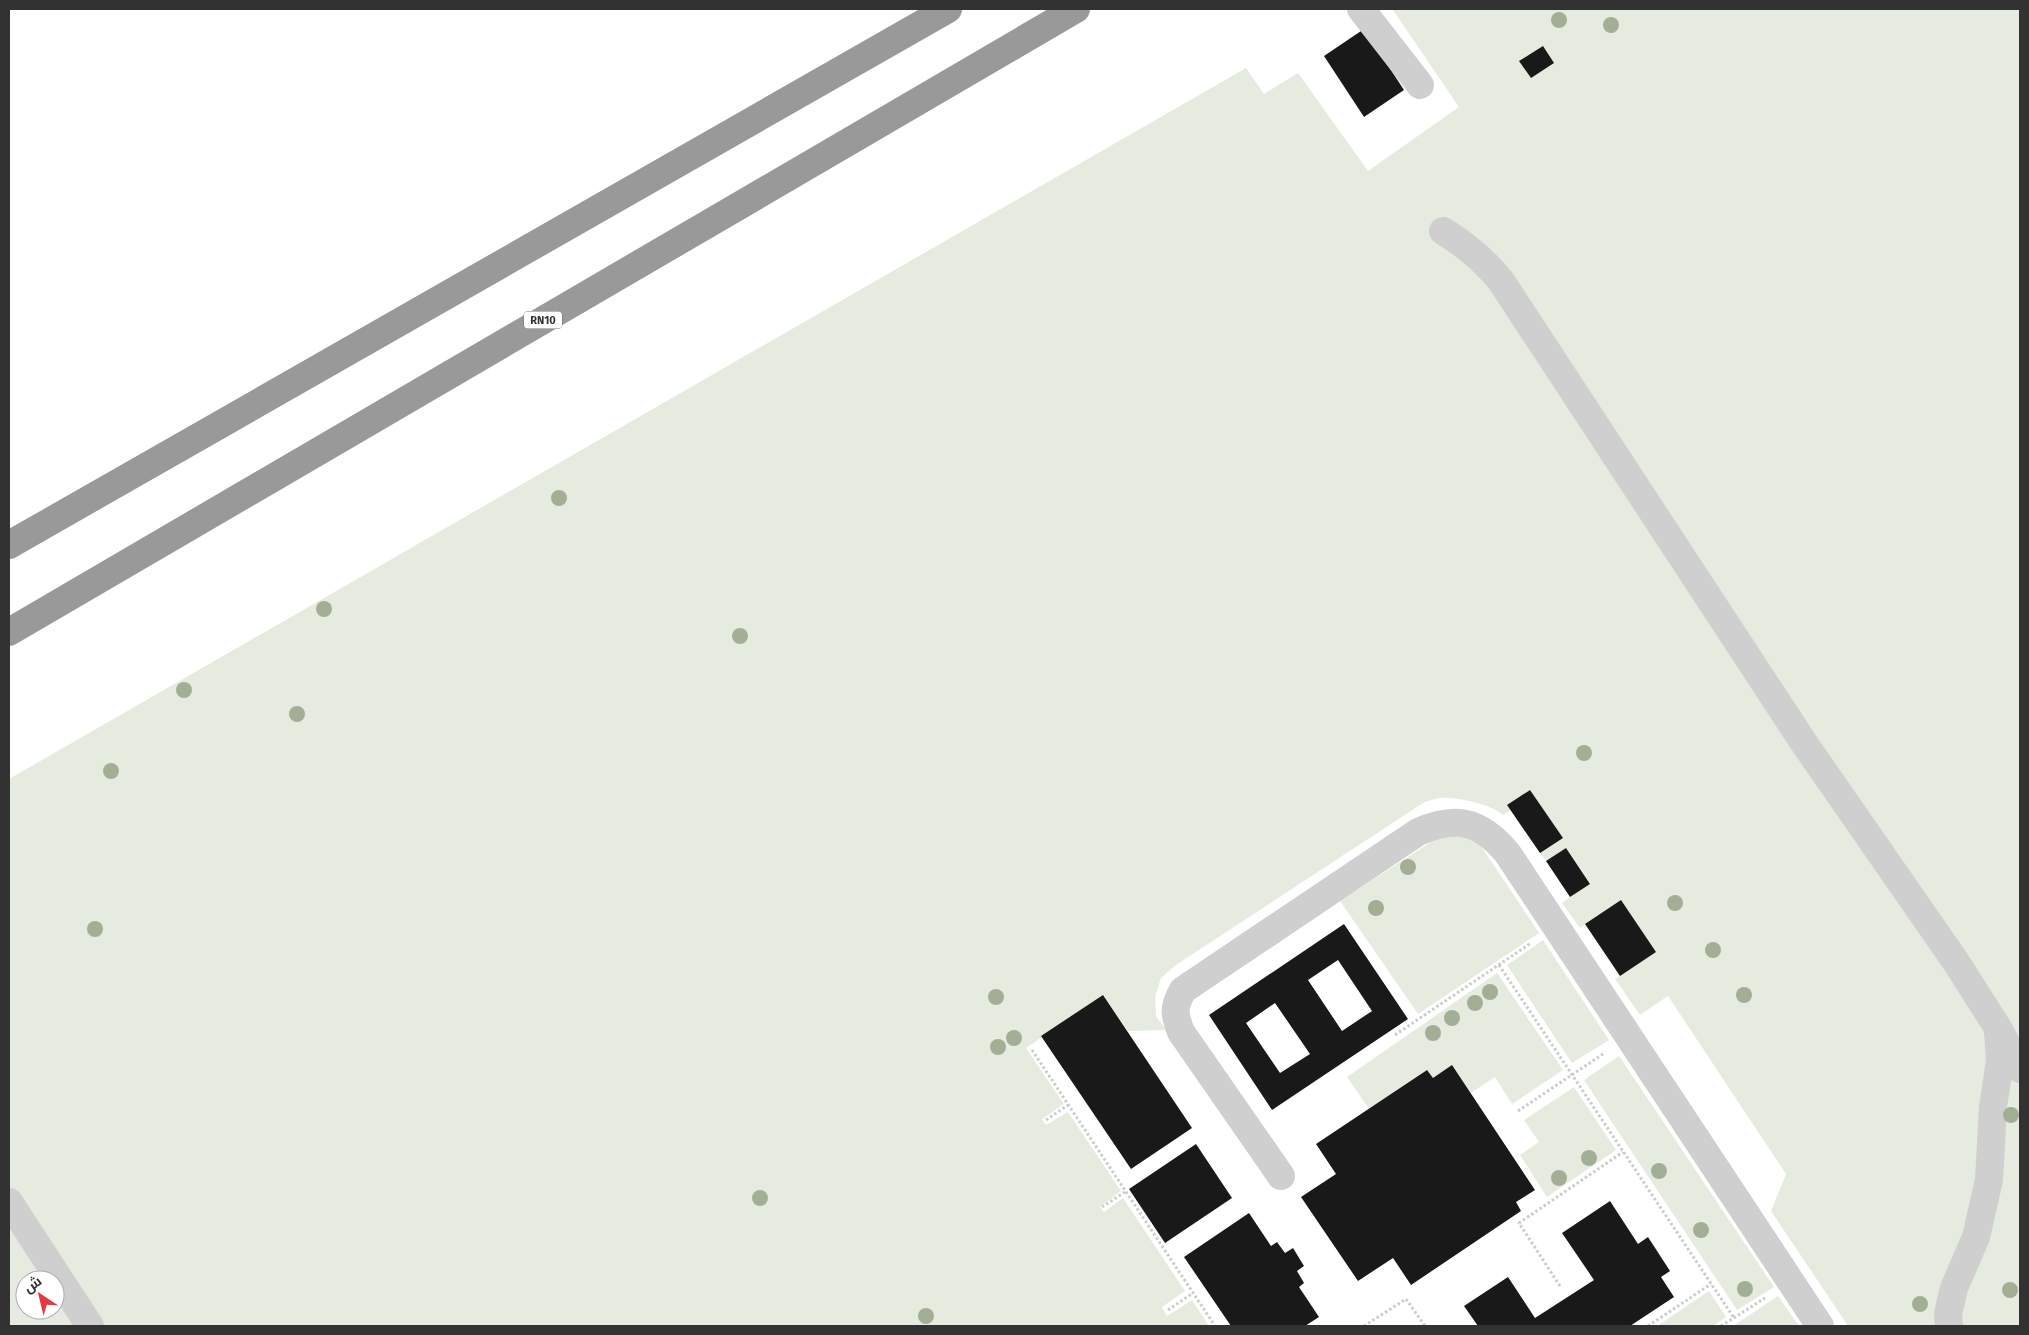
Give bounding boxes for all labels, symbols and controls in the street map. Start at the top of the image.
road number: RN10 [524,312,562,328]
north arrow [15,1270,65,1320]
text: ش [21,1273,45,1297]

